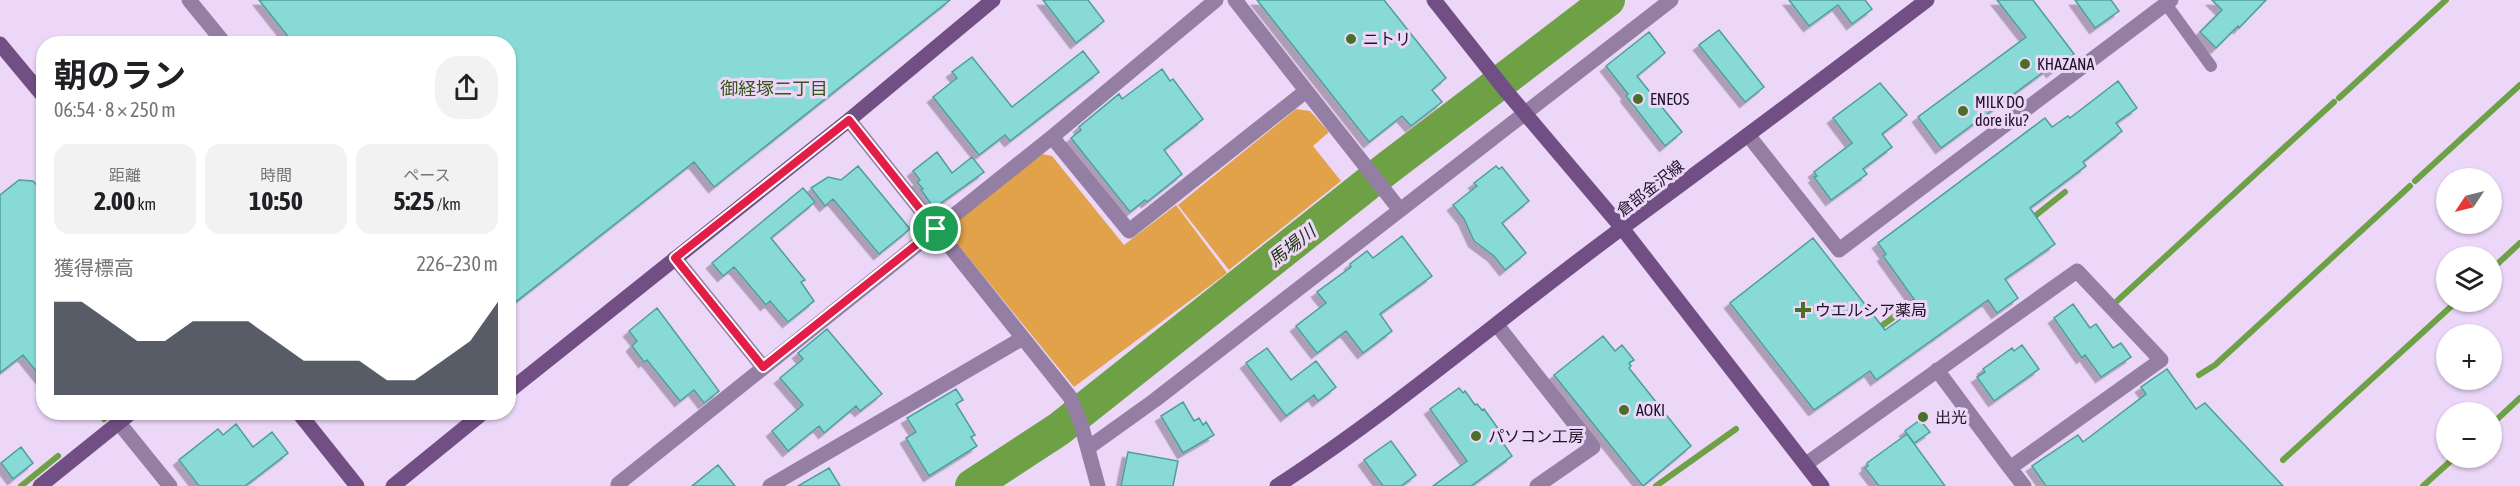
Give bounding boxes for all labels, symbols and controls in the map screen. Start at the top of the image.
place label: ニトリ [1363,30,1411,48]
marker: ニトリ [1344,32,1358,46]
place label: KHAZANA [2037,55,2094,73]
text: 朝のラン [54,56,186,94]
button: share [435,56,498,119]
marker: KHAZANA [2018,57,2032,71]
district label: 御経塚二丁目 [720,78,828,99]
place label: ENEOS [1650,90,1689,108]
marker: ENEOS [1631,92,1645,106]
place label: MILK DO dore iku? [1975,93,2029,129]
text: 06:54 · 8 × 250 m [54,98,176,121]
marker: MILK DO dore iku? [1956,104,1970,118]
street label: 倉部金沢線 [1613,156,1687,220]
text: 距離 [109,166,141,184]
text: 時間 [260,166,292,184]
text: ペース [403,166,451,184]
north arrow [2436,168,2502,234]
map controls [2436,168,2502,468]
text: 2.00 [94,186,135,216]
text: 10:50 [249,186,303,216]
text: 5:25 [393,186,435,216]
text: km [135,195,156,213]
text: /km [435,195,461,213]
pin [910,203,961,254]
icon: arrive [919,212,952,245]
water label: 馬場川 [1264,219,1321,271]
button: layers [2436,246,2502,312]
text: 226–230 m [416,252,498,275]
text: 獲得標高 [54,256,134,279]
place label: ウエルシア薬局 [1815,301,1927,319]
marker: ウエルシア薬局 [1796,303,1810,317]
button: + [2436,324,2502,390]
place label: AOKI [1636,401,1665,419]
button: − [2436,402,2502,468]
marker: AOKI [1617,403,1631,417]
place label: 出光 [1935,408,1967,426]
marker: 出光 [1916,410,1930,424]
place label: パソコン工房 [1488,427,1584,445]
marker: パソコン工房 [1469,429,1483,443]

